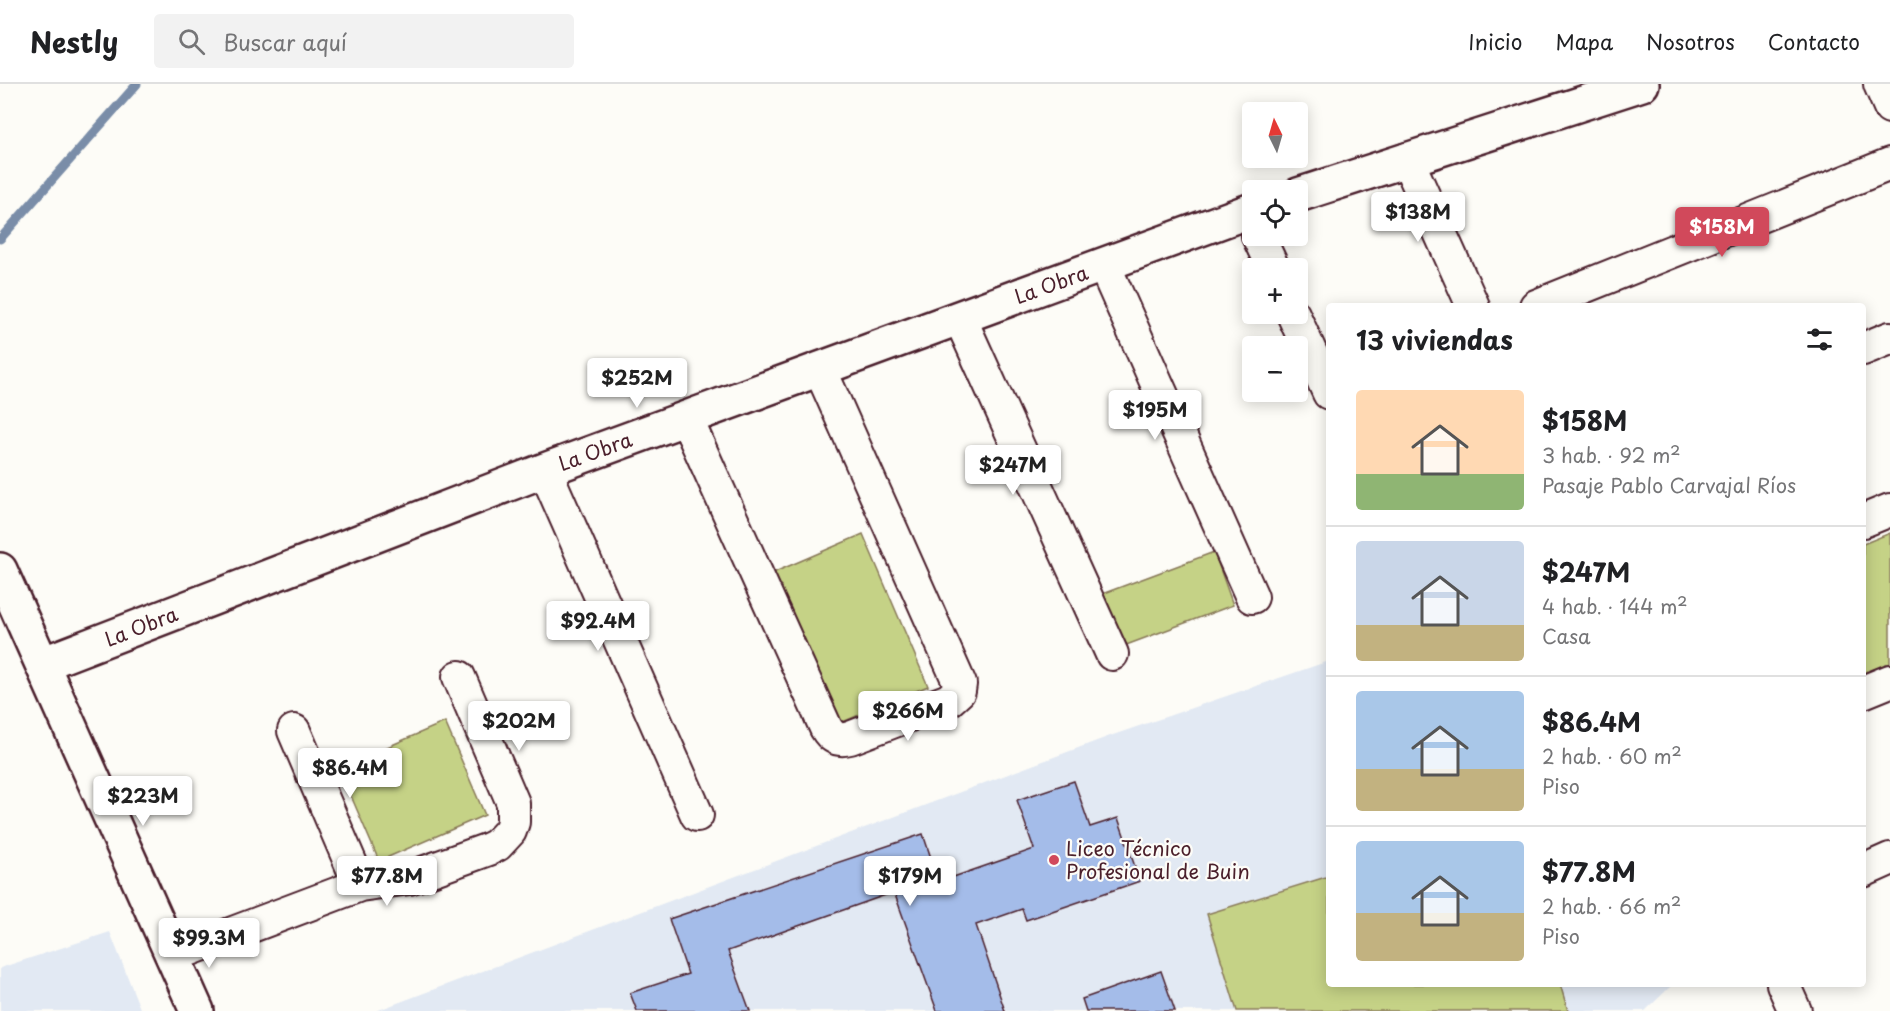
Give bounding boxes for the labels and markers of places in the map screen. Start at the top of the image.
pin: $138M [1376,192,1460,243]
pin: $158M [1680,207,1764,258]
pin: $252M [595,358,679,409]
pin: $195M [1113,390,1197,441]
pin: $247M [971,445,1055,496]
pin: $92.4M [549,601,647,652]
pin: $266M [866,691,950,742]
pin: $202M [477,701,561,752]
pin: $86.4M [301,748,399,799]
pin: $223M [101,776,185,827]
place label: Liceo Técnico Profesional de Buin [1066,833,1250,886]
marker: Liceo Técnico Profesional de Buin [1047,853,1061,867]
pin: $77.8M [338,856,436,907]
pin: $179M [868,856,952,907]
pin: $99.3M [160,918,258,969]

